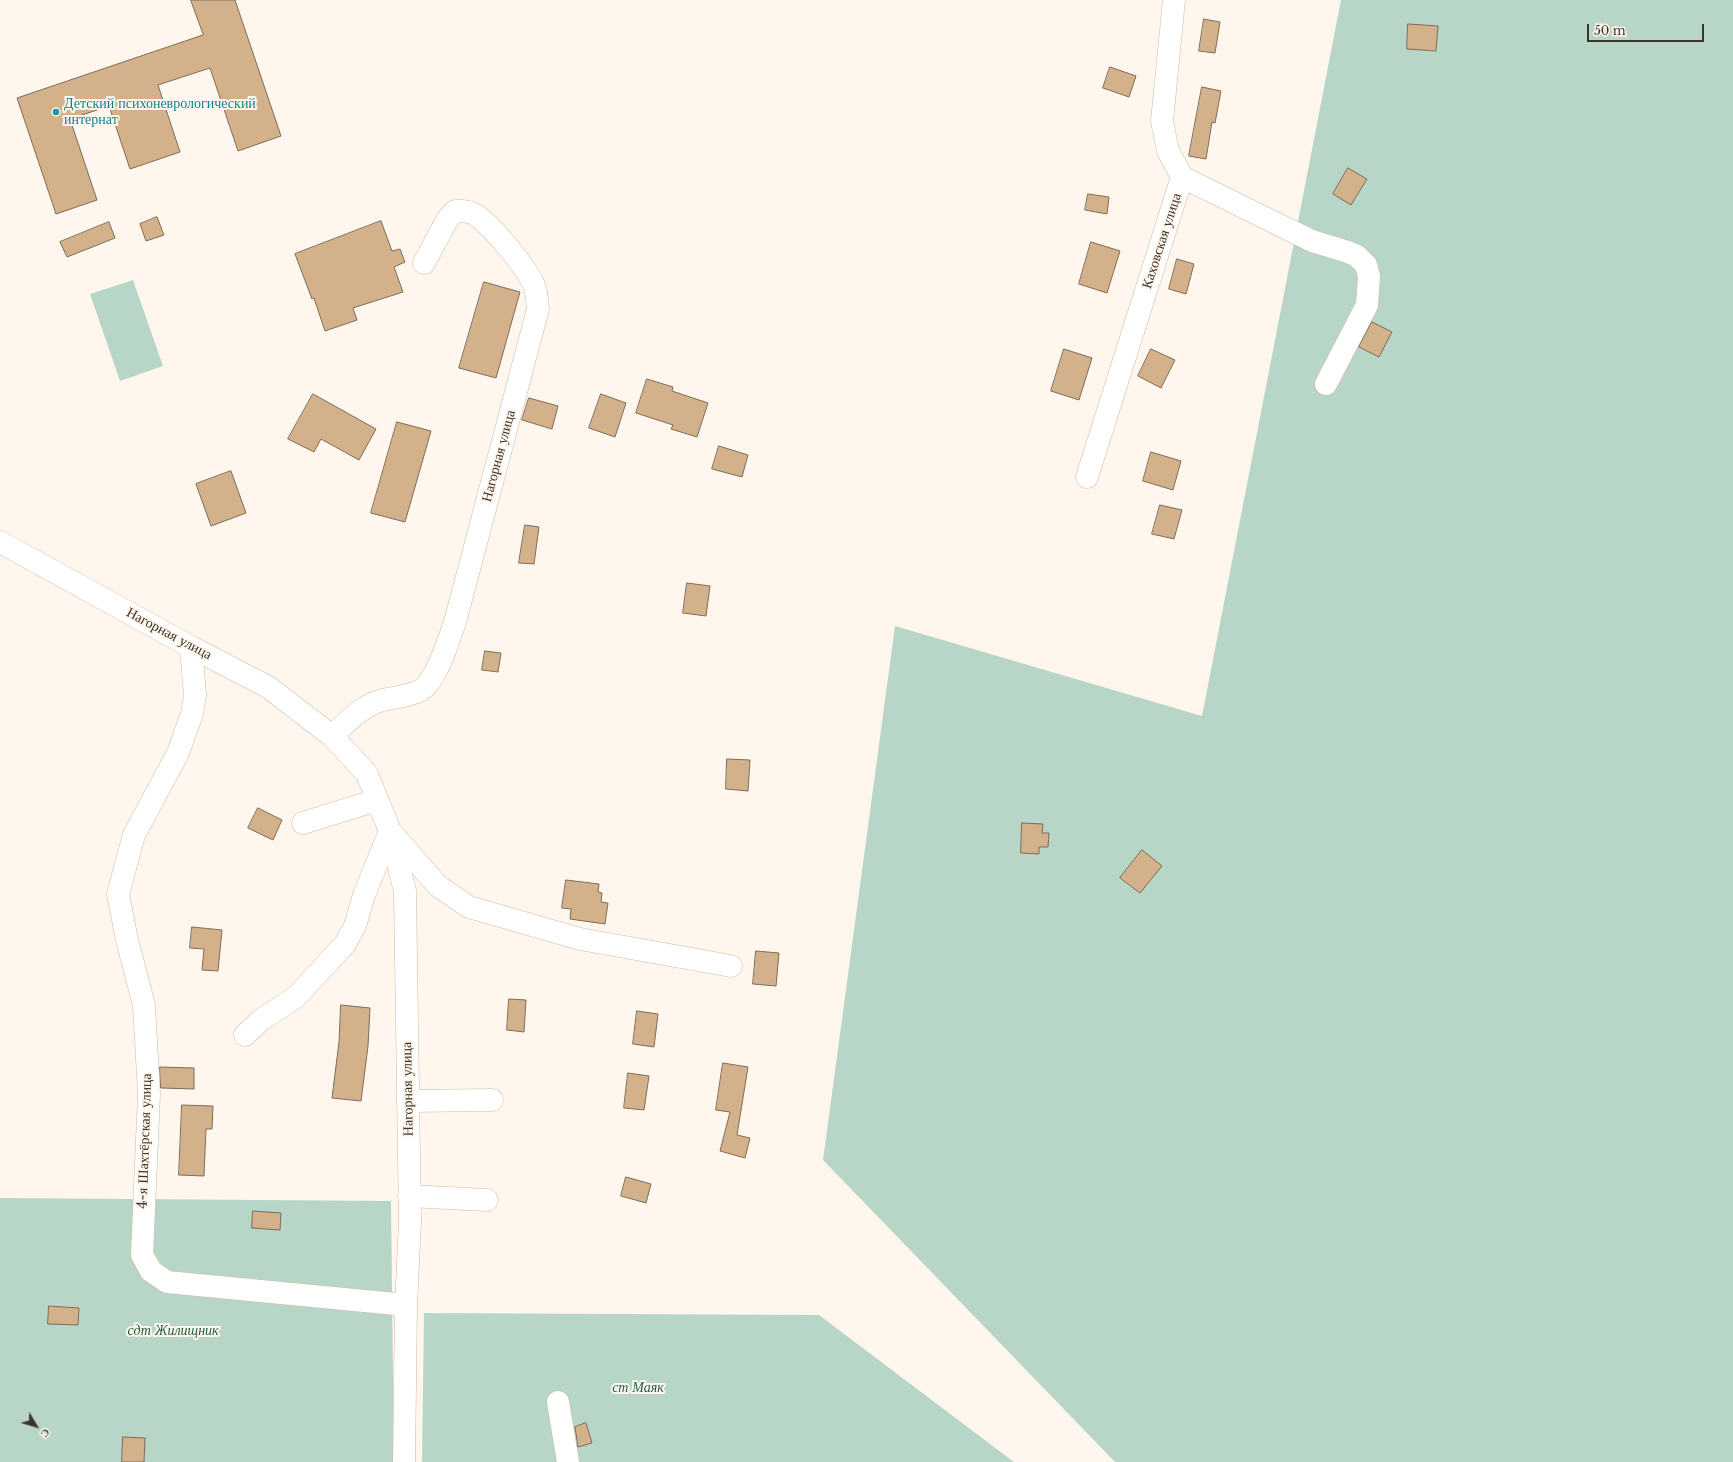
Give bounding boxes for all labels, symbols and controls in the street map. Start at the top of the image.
scale bar [1589,16,1706,42]
text: 50 m [1594,23,1626,38]
place label: Детский психоневрологический интернат [64,96,256,128]
marker: Детский психоневрологический интернат [51,107,61,117]
street label: Каховская улица [1139,191,1185,291]
street label: Нагорная улица [479,408,519,504]
street label: Нагорная улица [123,604,215,664]
street label: Нагорная улица [399,1042,417,1136]
street label: 4-я Шахтёрская улица [134,1073,156,1209]
park label: сдт Жилищник [127,1323,219,1339]
park label: ст Маяк [612,1380,664,1396]
north arrow [16,1406,56,1446]
text: С [37,1426,53,1441]

